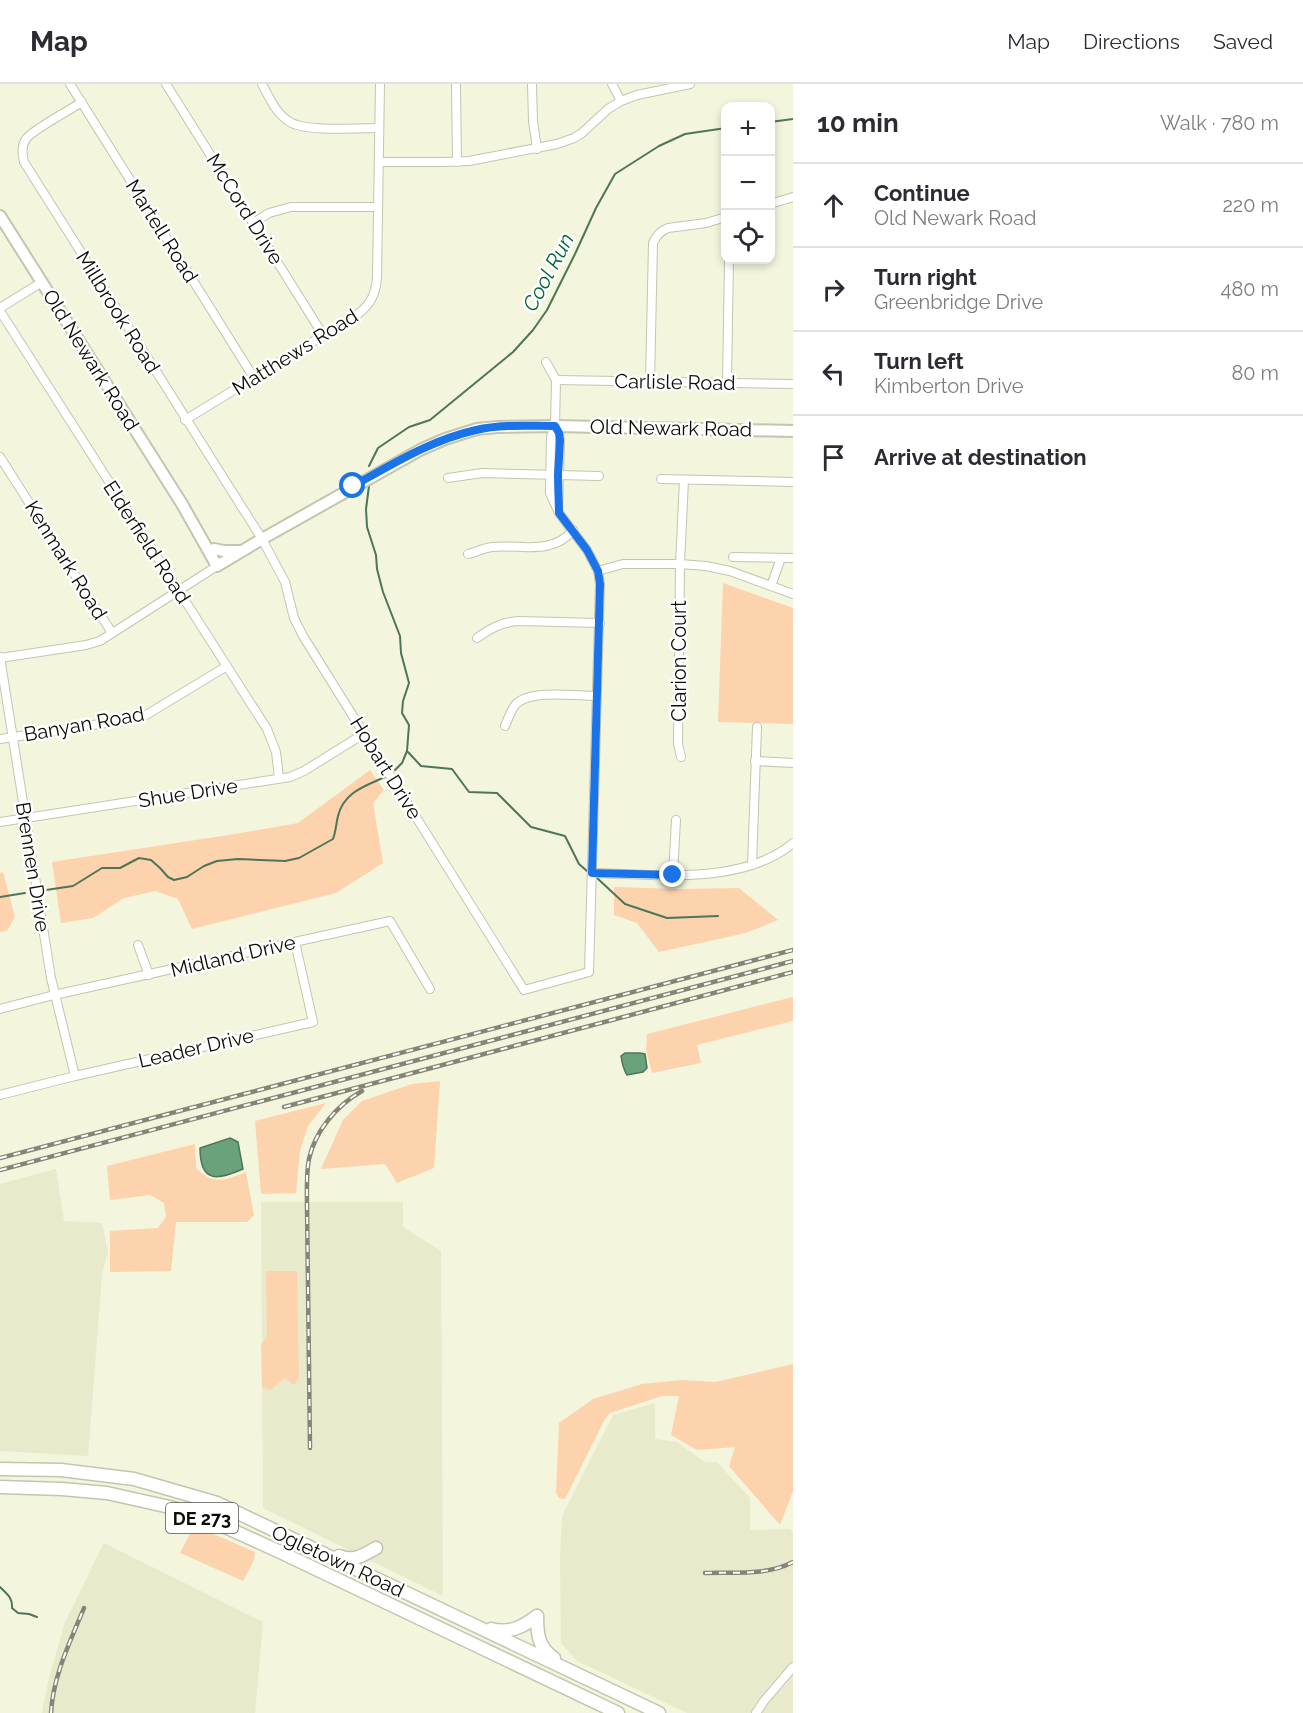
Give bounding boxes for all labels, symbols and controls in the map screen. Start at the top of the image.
text: Map [30,25,88,58]
text: Map [1007,29,1050,54]
text: Directions [1083,29,1180,54]
text: Saved [1213,29,1273,54]
map controls [721,102,775,264]
button: + [721,102,775,156]
text: 10 min [817,108,899,138]
text: Walk · 780 m [1160,111,1279,135]
street label: McCord Drive [201,149,289,269]
button: − [721,156,775,210]
street label: Martell Road [121,175,203,287]
text: Continue [874,180,970,206]
icon: ahead [817,189,850,222]
text: 220 m [1222,193,1279,217]
text: Old Newark Road [874,206,1036,230]
button: locate [721,210,775,264]
water label: Cool Run [517,229,579,315]
street label: Millbrook Road [71,247,165,377]
text: Turn right [874,264,977,290]
icon: right [817,273,850,306]
text: 480 m [1221,277,1279,301]
street label: Old Newark Road [38,285,144,435]
text: Greenbridge Drive [874,290,1043,314]
street label: Matthews Road [228,304,362,400]
text: Turn left [874,348,964,374]
icon: left [817,357,850,390]
text: 80 m [1231,361,1279,385]
street label: Carlisle Road [614,369,736,395]
text: Kimberton Drive [874,374,1024,398]
street label: Old Newark Road [590,415,752,441]
icon: arrive [817,441,850,474]
text: Arrive at destination [874,444,1087,470]
route start [339,472,365,498]
street label: Elderfield Road [98,476,196,608]
street label: Kenmark Road [20,496,112,624]
street label: Clarion Court [667,600,691,722]
street label: Banyan Road [22,702,146,746]
street label: Hobart Drive [345,712,427,824]
street label: Shue Drive [137,773,240,813]
street label: Brennen Drive [11,800,55,934]
route end [659,861,685,887]
street label: Midland Drive [168,930,298,982]
street label: Leader Drive [136,1023,256,1073]
road number: DE 273 [166,1503,238,1533]
street label: Ogletown Road [268,1520,408,1602]

